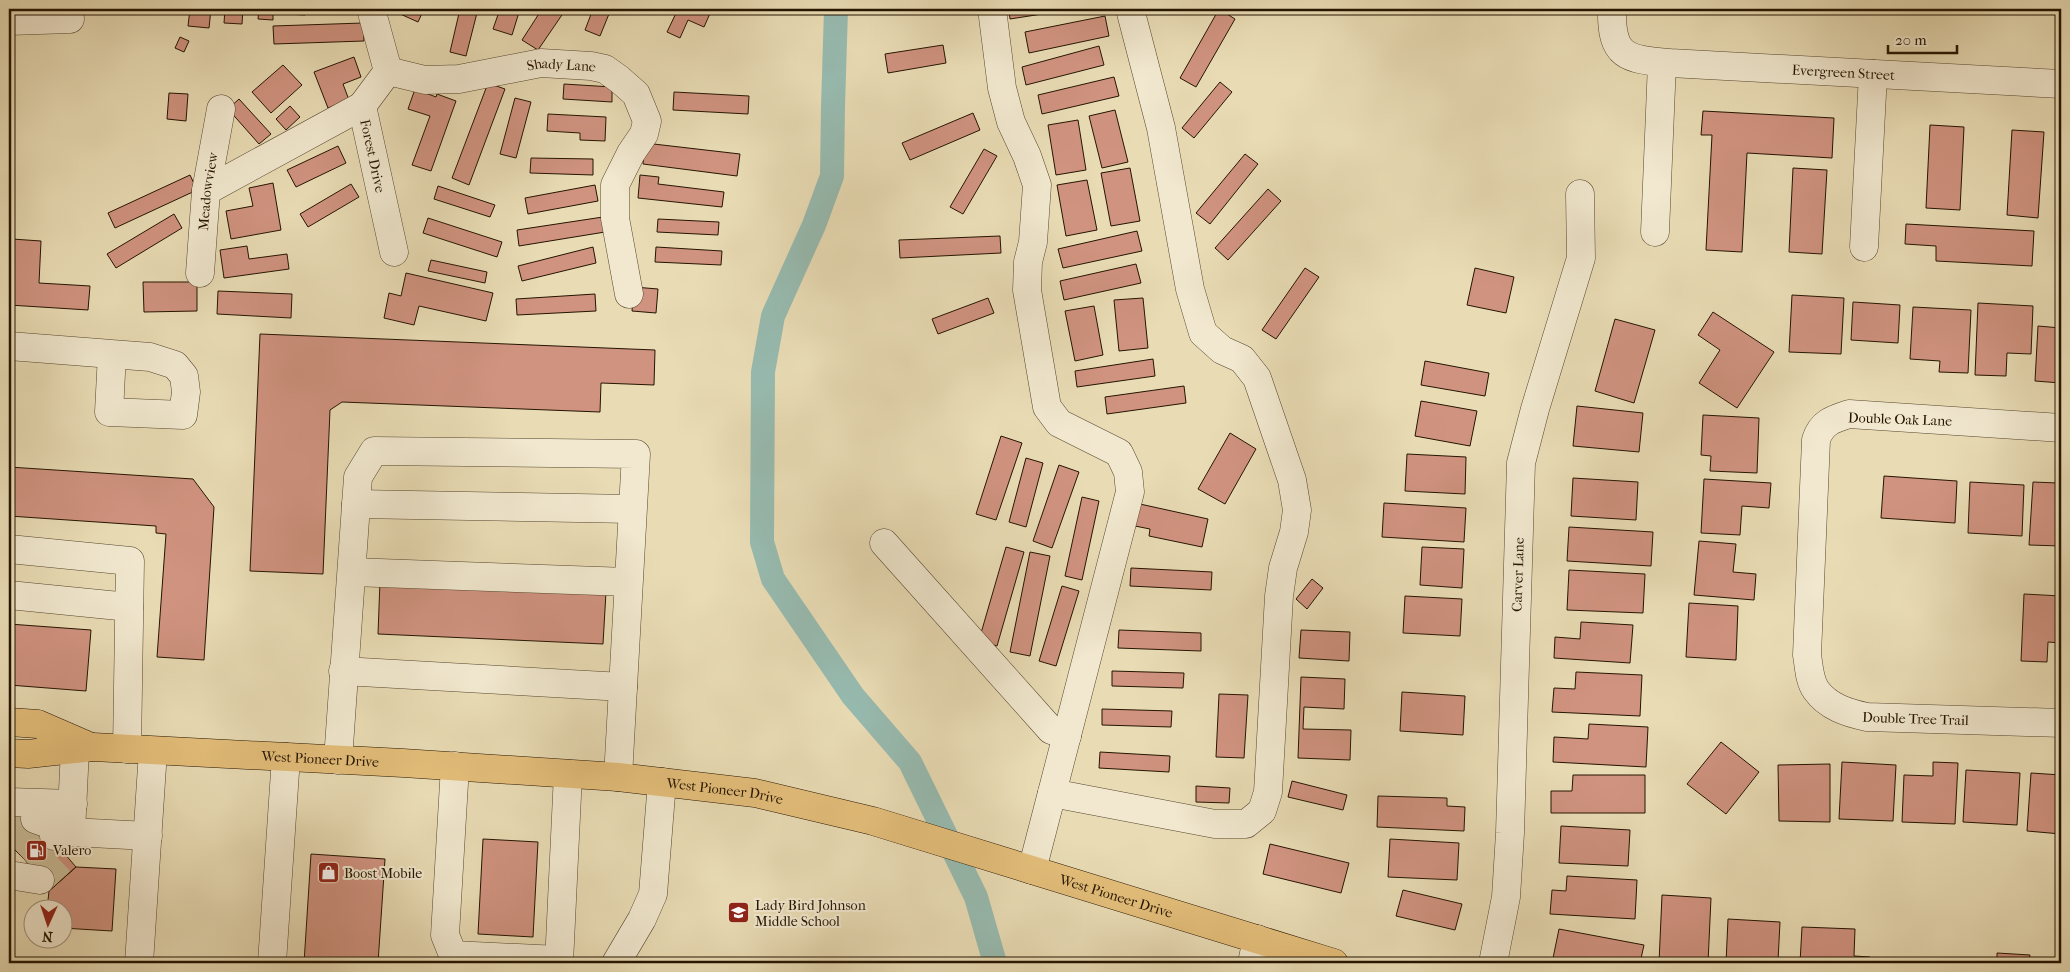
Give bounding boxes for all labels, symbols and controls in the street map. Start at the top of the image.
scale bar [1888,22,1956,54]
text: 20 m [1895,31,1927,49]
street label: Shady Lane [525,55,598,76]
street label: Evergreen Street [1791,62,1895,84]
street label: Forest Drive [356,118,389,194]
street label: Meadowview [195,150,222,231]
street label: Double Oak Lane [1848,409,1952,430]
street label: Carver Lane [1509,537,1528,612]
street label: Double Tree Trail [1862,709,1969,729]
street label: West Pioneer Drive [260,748,379,771]
street label: West Pioneer Drive [665,775,785,808]
fuel station icon: Valero [25,838,49,862]
place label: Valero [52,842,91,859]
shop icon: Boost Mobile [316,861,340,885]
place label: Boost Mobile [344,865,422,882]
street label: West Pioneer Drive [1056,871,1175,922]
place label: Lady Bird Johnson Middle School [755,897,866,930]
north arrow [22,900,72,950]
school or university icon: Lady Bird Johnson Middle School [727,901,751,925]
text: N [41,928,53,945]

